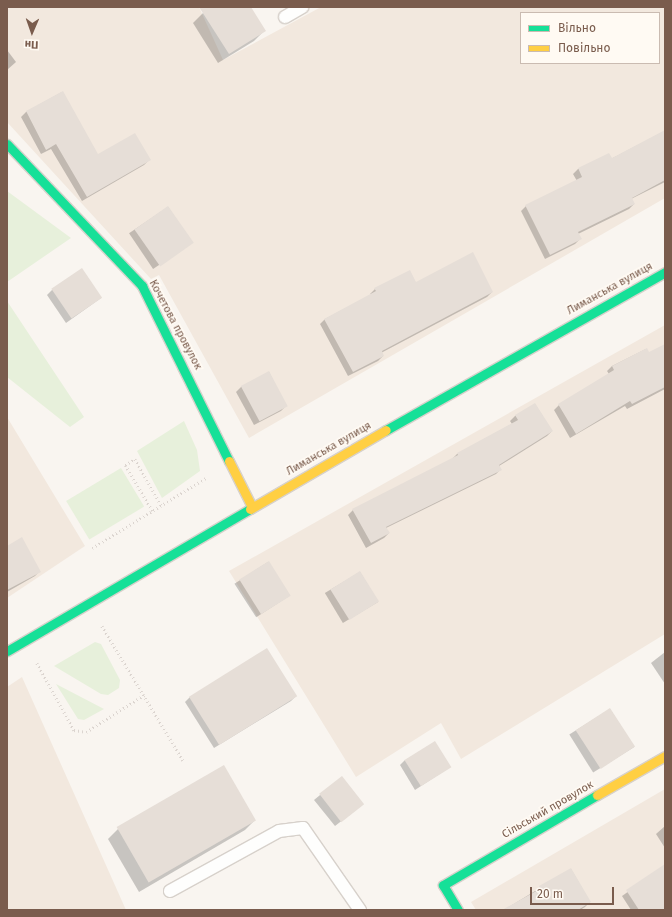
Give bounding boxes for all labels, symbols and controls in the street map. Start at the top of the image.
north arrow [12,12,52,52]
legend [520,12,660,64]
text: Вільно [558,21,596,35]
text: Пн [24,38,39,51]
text: Повільно [558,41,611,55]
street label: Лиманська вулиця [565,260,655,318]
street label: Кочетова провулок [146,278,204,372]
street label: Лиманська вулиця [284,419,374,479]
street label: Сільський провулок [500,778,596,842]
scale bar [532,879,616,905]
text: 20 m [537,887,563,901]

